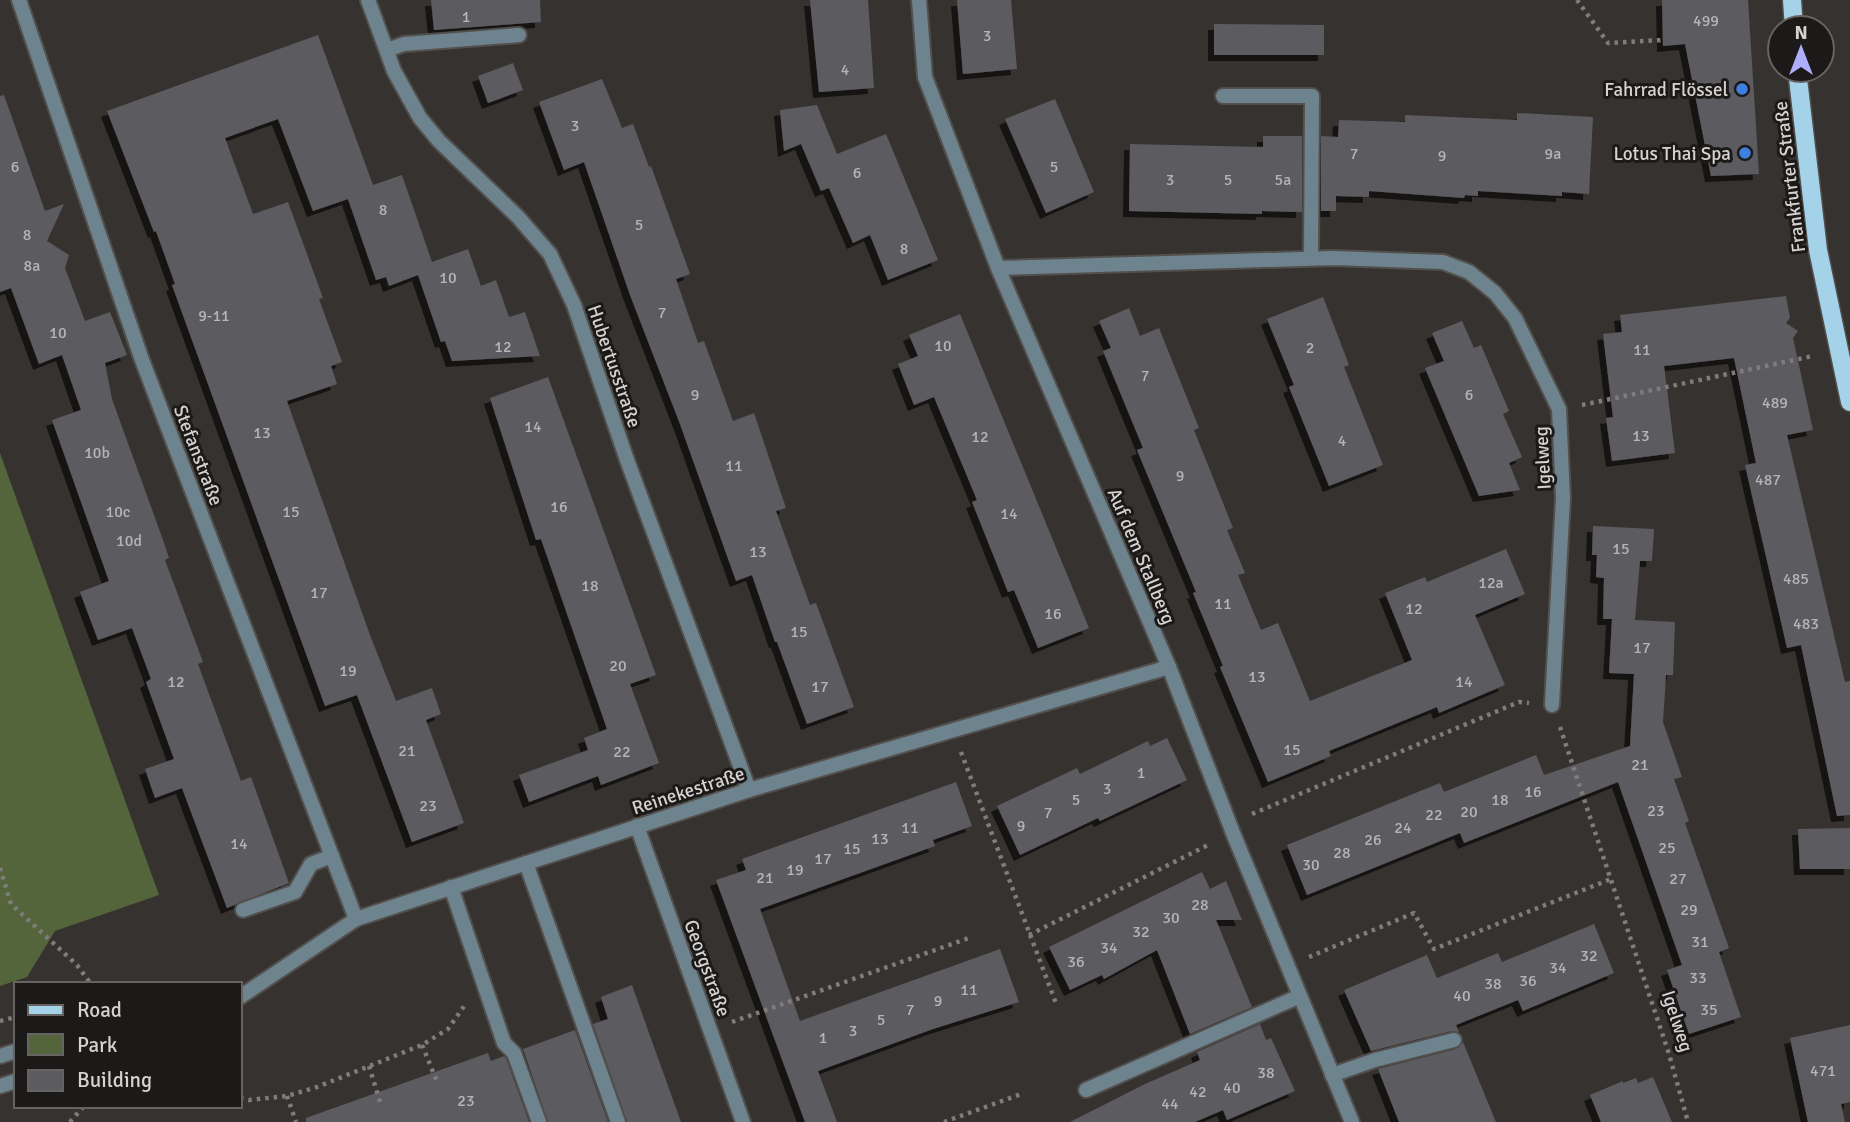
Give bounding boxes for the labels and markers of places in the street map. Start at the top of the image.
place label: Fahrrad Flössel [1604,78,1728,102]
marker: Fahrrad Flössel [1734,81,1750,97]
place label: Lotus Thai Spa [1613,142,1731,166]
marker: Lotus Thai Spa [1737,145,1753,161]

